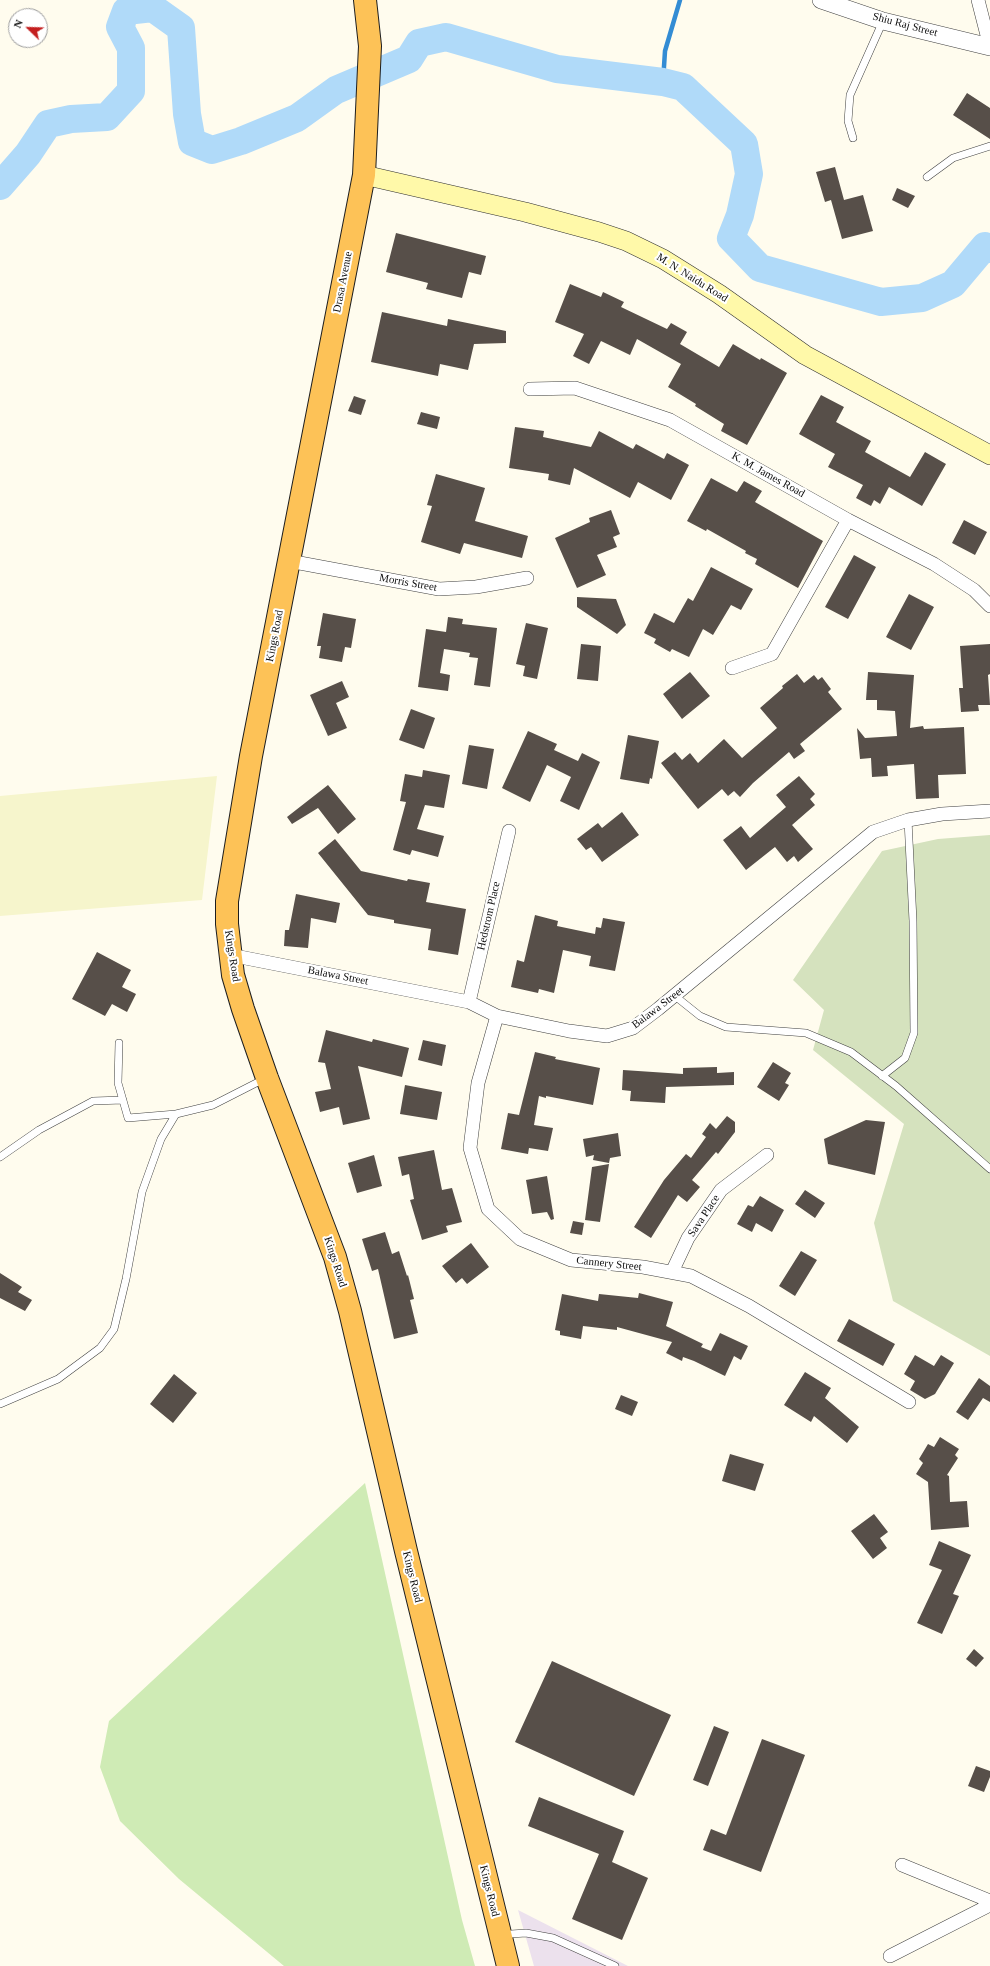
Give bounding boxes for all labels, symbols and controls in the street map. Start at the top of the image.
north arrow [8,8,48,48]
street label: Shiu Raj Street [871,10,939,40]
text: N [11,18,25,30]
street label: Drasa Avenue [331,250,355,314]
street label: M. N. Naidu Road [654,251,730,305]
street label: K. M. James Road [729,449,807,501]
street label: Morris Street [378,571,438,595]
street label: Kings Road [264,609,286,663]
street label: Hedstrom Place [475,880,503,952]
street label: Kings Road [221,929,243,983]
street label: Balawa Street [307,964,369,988]
street label: Balawa Street [630,984,686,1032]
street label: Sava Place [685,1192,723,1240]
street label: Kings Road [321,1235,349,1289]
street label: Cannery Street [576,1254,642,1274]
street label: Kings Road [399,1550,425,1604]
street label: Kings Road [476,1864,502,1918]

